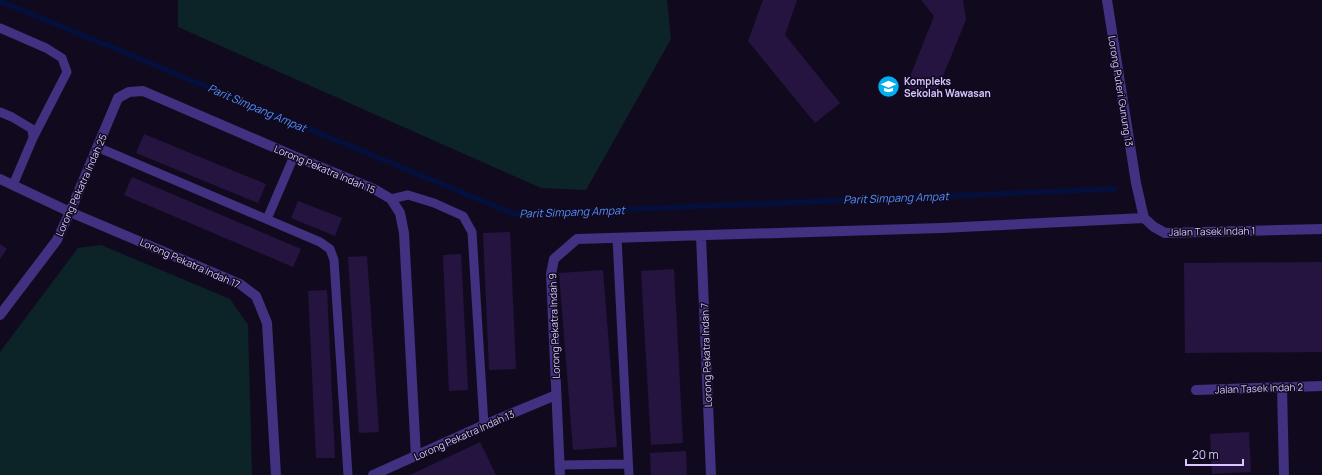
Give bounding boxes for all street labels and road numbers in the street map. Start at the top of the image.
street label: Lorong Puteri Gunung 13 [1105,35,1137,147]
street label: Lorong Pekatra Indah 25 [52,131,110,238]
street label: Lorong Pekatra Indah 15 [272,141,378,197]
street label: Jalan Tasek Indah 1 [1169,223,1255,239]
street label: Lorong Pekatra Indah 17 [138,235,242,291]
street label: Lorong Pekatra Indah 9 [545,273,563,379]
street label: Lorong Pekatra Indah 7 [697,303,715,407]
street label: Jalan Tasek Indah 2 [1215,379,1304,397]
street label: Lorong Pekatra Indah 13 [411,406,517,464]

